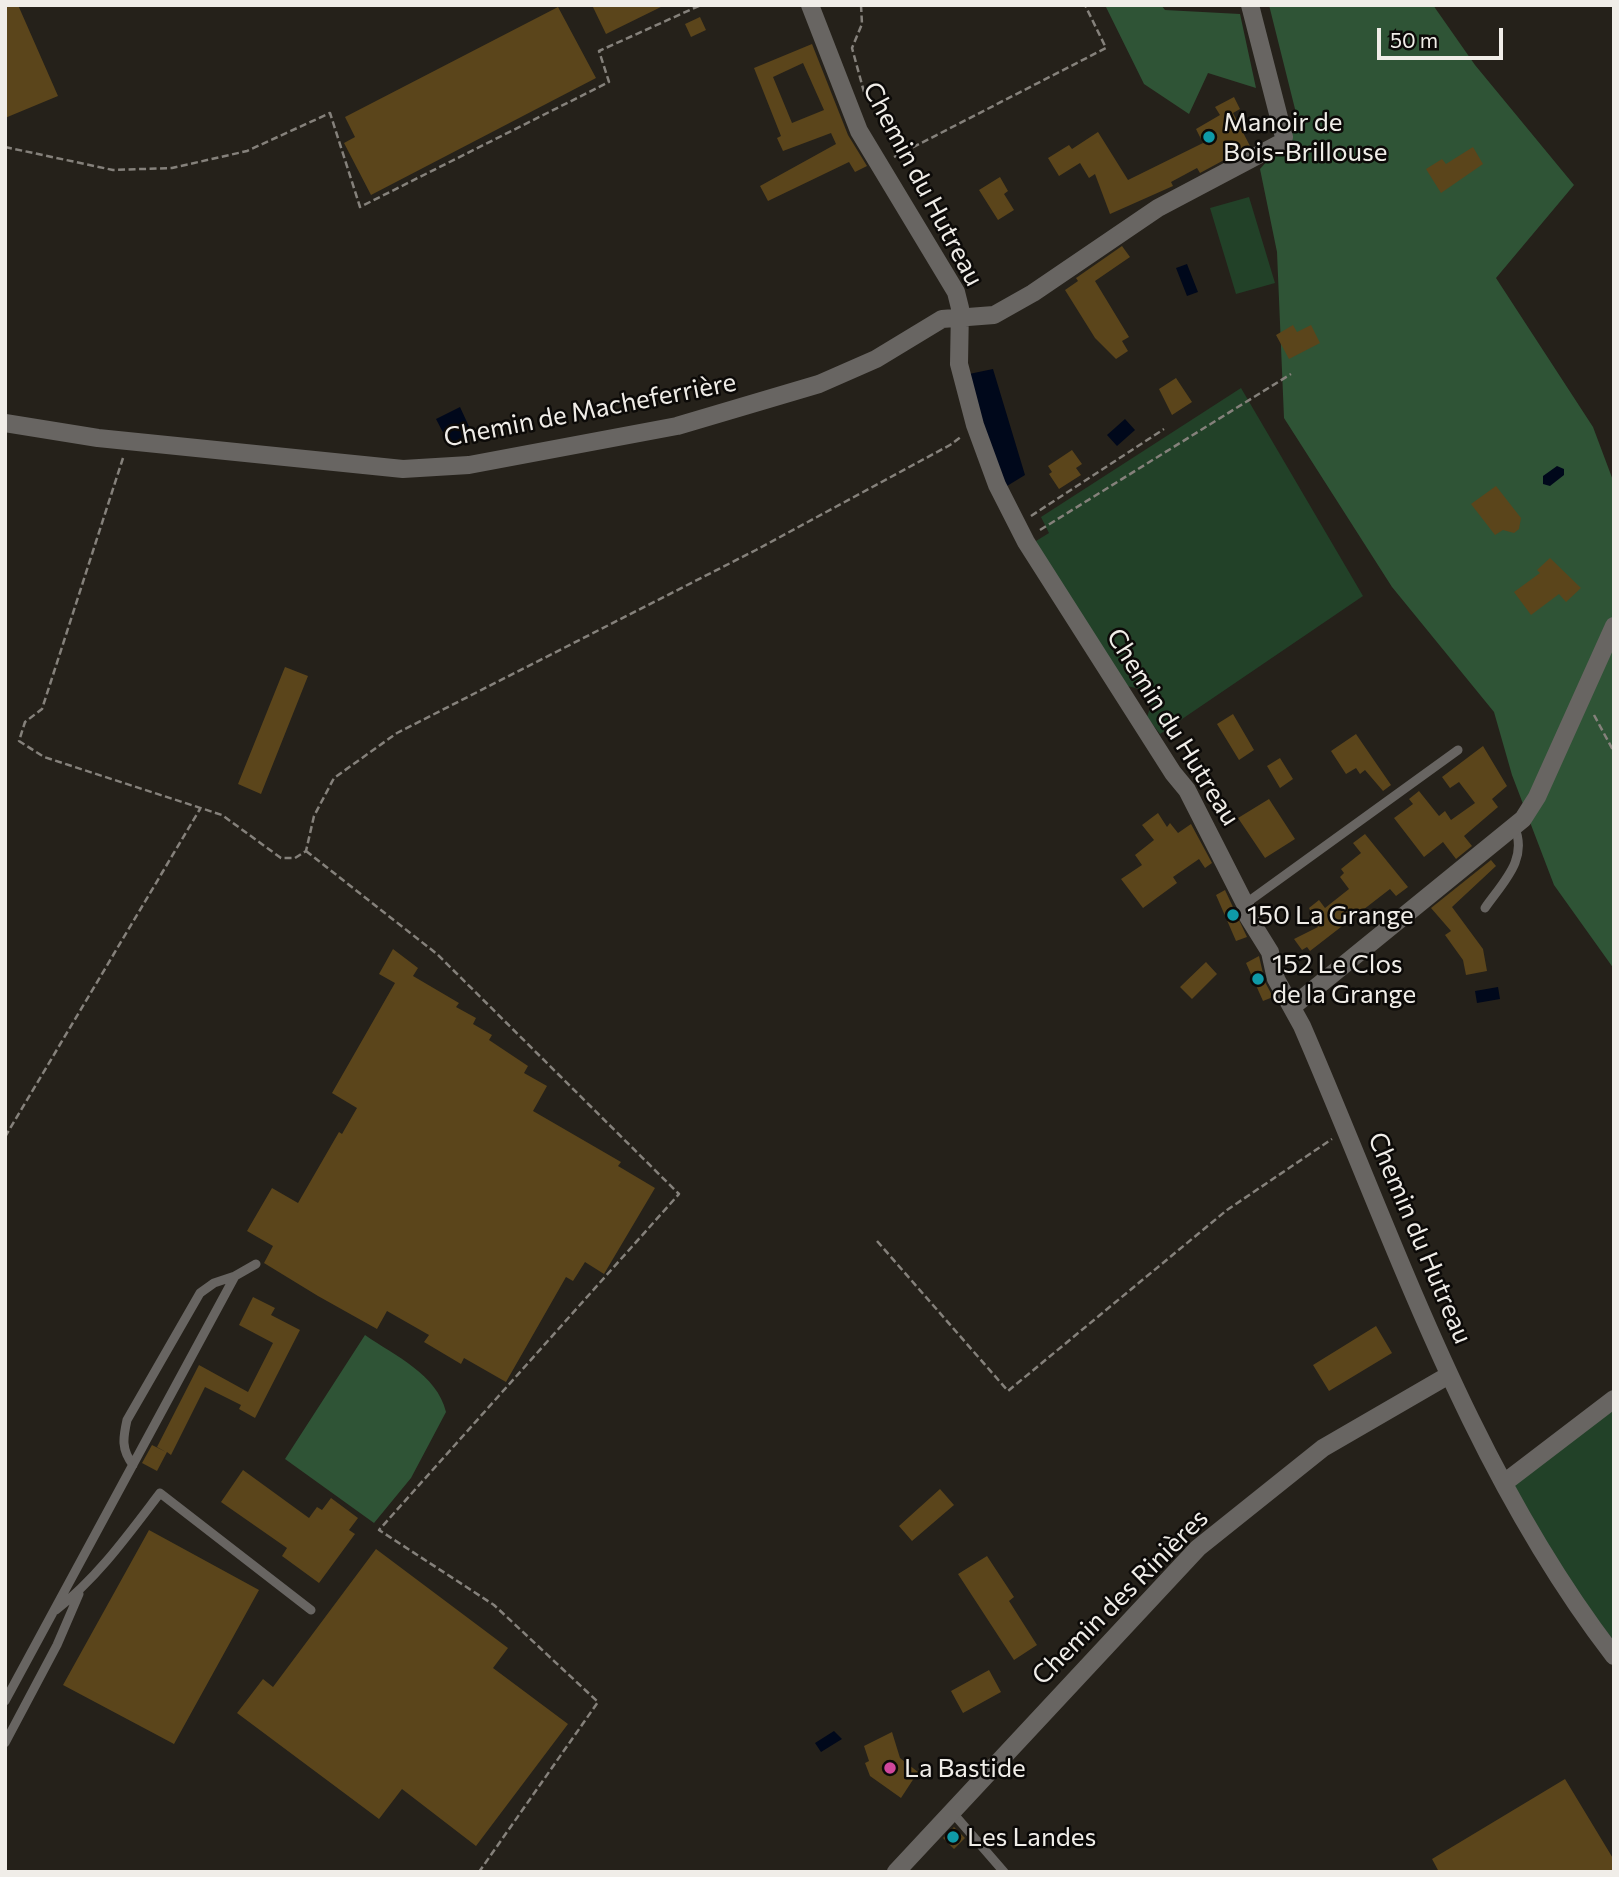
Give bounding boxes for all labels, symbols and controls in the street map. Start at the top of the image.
scale bar [1381,14,1507,58]
text: 50 m [1390,27,1438,52]
street label: Chemin du Hutreau [856,77,990,291]
place label: Manoir de Bois-Brillouse [1223,106,1387,168]
marker: Manoir de Bois-Brillouse [1201,129,1217,145]
street label: Chemin de Macheferrière [441,366,739,454]
street label: Chemin du Hutreau [1100,623,1246,831]
place label: 150 La Grange [1247,899,1414,931]
marker: 150 La Grange [1225,907,1241,923]
place label: 152 Le Clos de la Grange [1272,948,1416,1010]
marker: 152 Le Clos de la Grange [1250,971,1266,987]
street label: Chemin du Hutreau [1361,1128,1479,1348]
street label: Chemin des Rinières [1026,1503,1214,1691]
place label: La Bastide [904,1752,1026,1784]
marker: La Bastide [882,1760,898,1776]
place label: Les Landes [967,1821,1096,1853]
marker: Les Landes [945,1829,961,1845]

